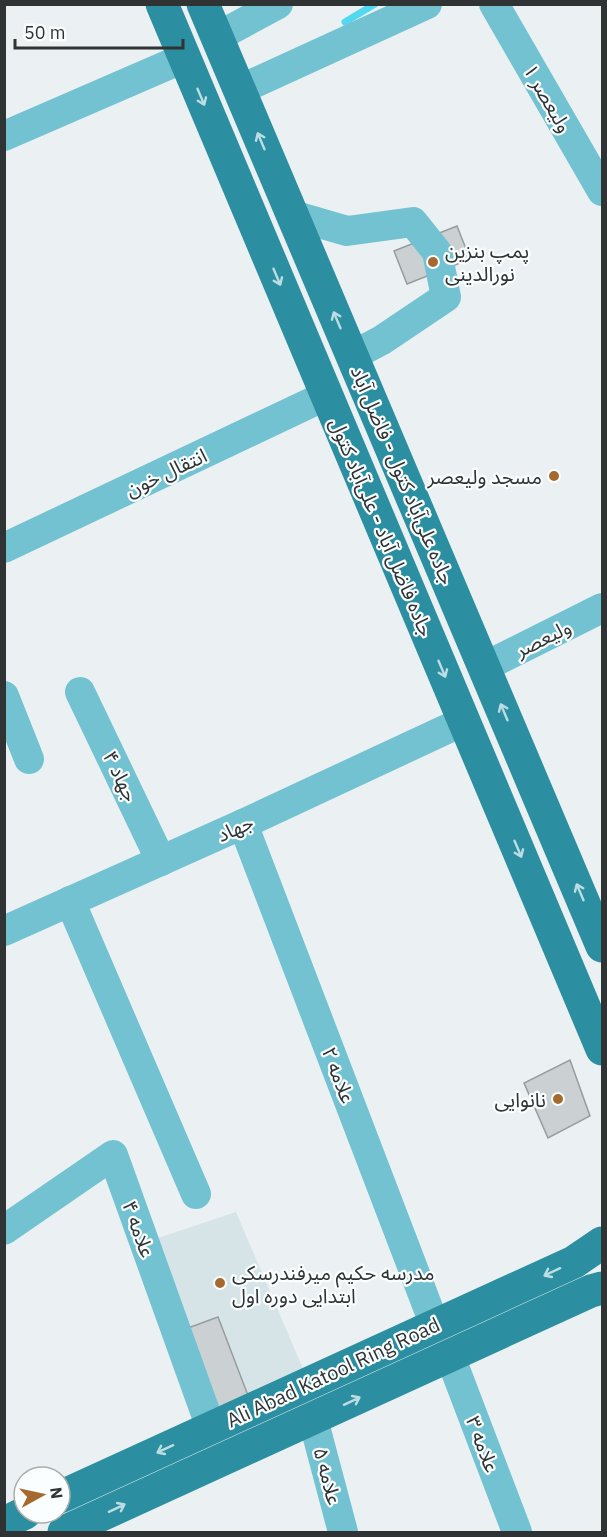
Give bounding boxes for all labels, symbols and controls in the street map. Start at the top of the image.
scale bar [15,12,183,50]
text: 50 m [24,21,66,44]
street label: ولیعصر ۱ [518,59,578,137]
one-way arrow [196,87,207,106]
one-way arrow [255,132,266,151]
place label: پمپ بنزین نورالدینی [445,237,529,287]
marker: پمپ بنزین نورالدینی [426,255,440,269]
one-way arrow [272,267,283,285]
one-way arrow [331,312,342,330]
street label: جاده علی‌آباد کتول - فاضل آباد [345,362,461,588]
street label: جاده فاضل آباد - علی‌آباد کتول [324,414,440,640]
street label: انتقال خون [121,441,211,503]
place label: مسجد ولیعصر [426,463,542,490]
marker: مسجد ولیعصر [547,469,561,483]
street label: ولیعصر [510,613,575,663]
one-way arrow [437,660,448,678]
one-way arrow [497,704,509,722]
street label: جهاد ۴ [97,746,145,806]
street label: جهاد [212,808,258,848]
one-way arrow [513,839,524,858]
one-way arrow [574,883,585,902]
street label: علامه ۲ [316,1043,362,1107]
place label: نانوایی [495,1086,546,1113]
marker: نانوایی [551,1092,565,1106]
street label: علامه ۴ [116,1197,162,1261]
place label: مدرسه حکیم میرفندرسکی ابتدایی دوره اول [232,1259,434,1309]
one-way arrow [543,1267,561,1278]
marker: مدرسه حکیم میرفندرسکی ابتدایی دوره اول [213,1276,227,1290]
street label: Ali Abad Katool Ring Road [222,1311,444,1433]
one-way arrow [342,1394,360,1406]
street label: علامه ۳ [460,1412,506,1476]
one-way arrow [156,1444,174,1456]
street label: علامه ۵ [307,1444,349,1508]
north arrow [12,1465,72,1525]
text: N [46,1486,68,1500]
one-way arrow [108,1502,126,1514]

